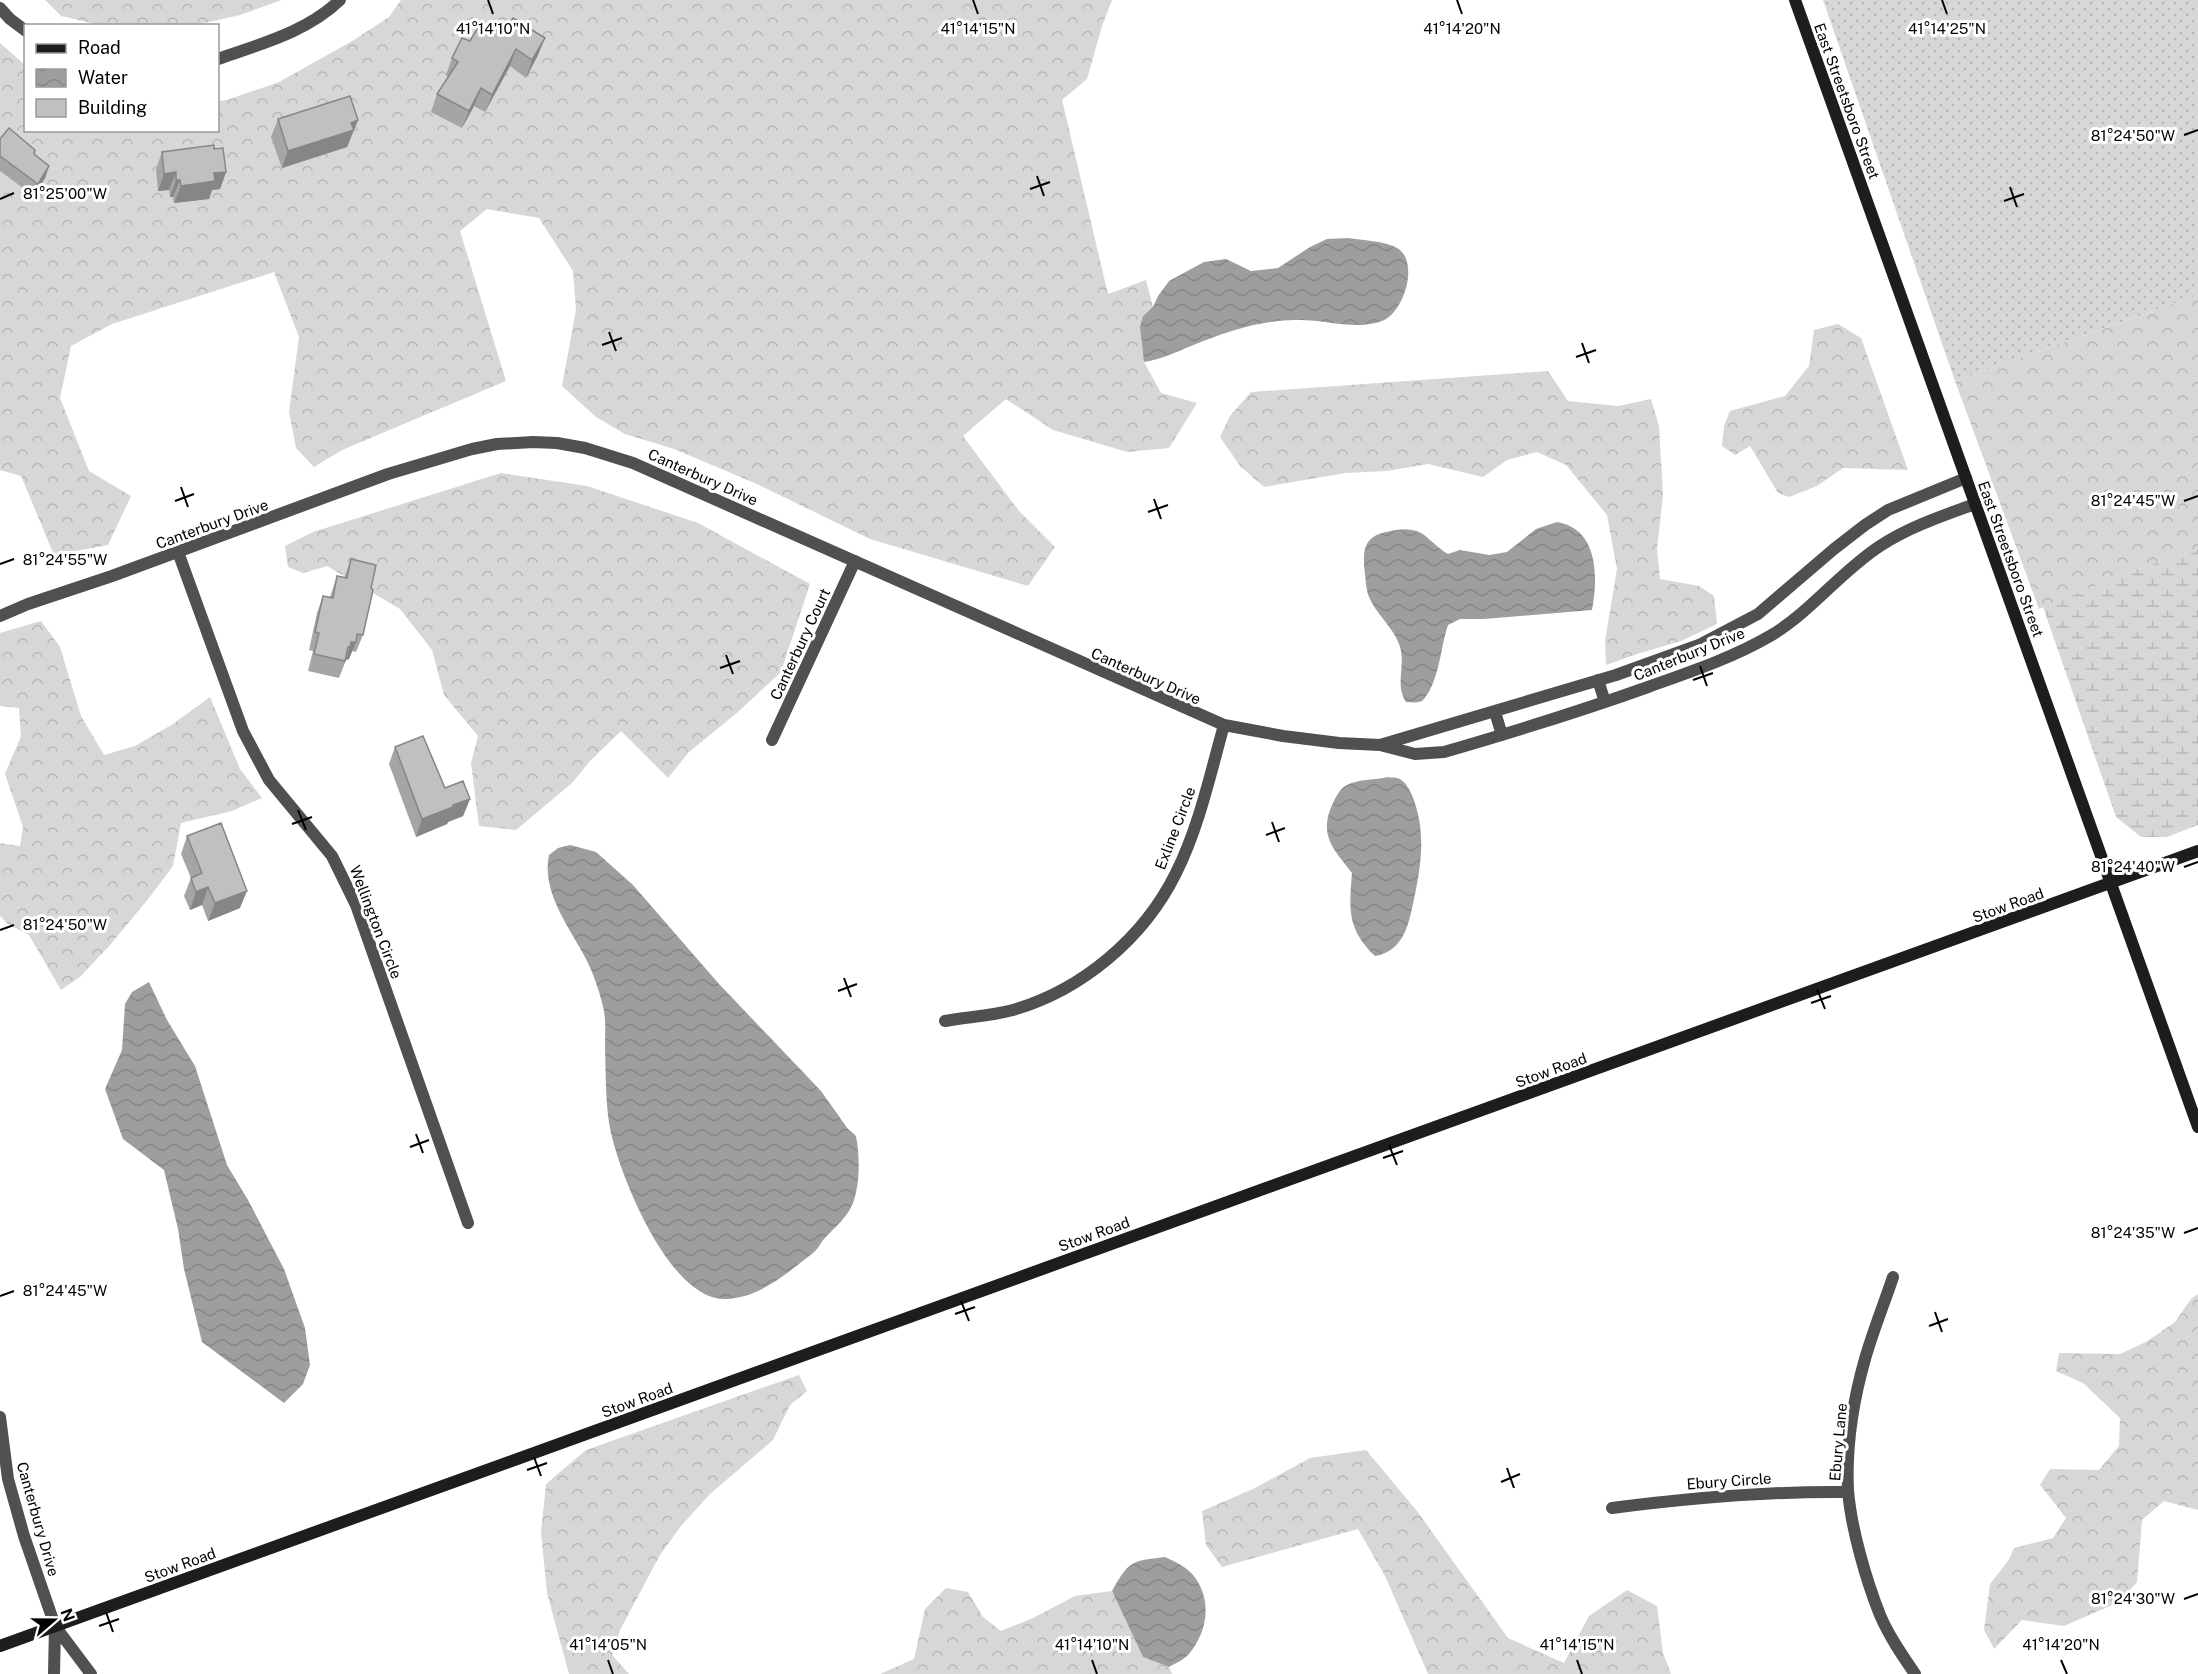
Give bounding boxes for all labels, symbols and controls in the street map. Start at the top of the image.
text: 41°14'10"N [456,20,530,37]
text: 41°14'15"N [940,20,1016,37]
text: 41°14'20"N [1423,20,1501,37]
text: 41°14'25"N [1908,20,1986,37]
street label: East Streetsboro Street [1811,21,1883,181]
legend [24,24,219,132]
text: Road [78,37,121,58]
text: Water [78,67,128,88]
text: Building [78,97,147,118]
text: 81°24'50"W [2091,127,2175,144]
text: 81°25'00"W [23,185,107,202]
street label: Canterbury Drive [646,445,760,509]
street label: East Streetsboro Street [1975,479,2047,639]
text: 81°24'45"W [2091,492,2175,509]
street label: Canterbury Drive [154,496,270,552]
text: 81°24'55"W [23,551,107,568]
street label: Canterbury Court [767,585,833,703]
street label: Canterbury Drive [1631,624,1747,684]
street label: Canterbury Drive [1089,644,1203,708]
street label: Exline Circle [1151,784,1199,872]
text: 81°24'40"W [2091,858,2175,875]
street label: Wellington Circle [347,863,405,981]
street label: Stow Road [1970,884,2046,926]
text: 81°24'50"W [23,916,107,933]
street label: Stow Road [1513,1049,1589,1091]
street label: Stow Road [1056,1213,1132,1255]
text: 81°24'35"W [2091,1224,2175,1241]
text: 81°24'45"W [23,1282,107,1299]
street label: Stow Road [599,1379,675,1421]
street label: Ebury Lane [1826,1402,1850,1482]
street label: Canterbury Drive [14,1460,62,1578]
street label: Ebury Circle [1686,1470,1772,1492]
street label: Stow Road [142,1544,218,1586]
north arrow [24,1590,84,1650]
text: 81°24'30"W [2091,1590,2175,1607]
text: N [57,1606,79,1624]
text: 41°14'05"N [569,1636,647,1653]
text: 41°14'10"N [1055,1636,1129,1653]
text: 41°14'15"N [1539,1636,1615,1653]
text: 41°14'20"N [2022,1636,2100,1653]

